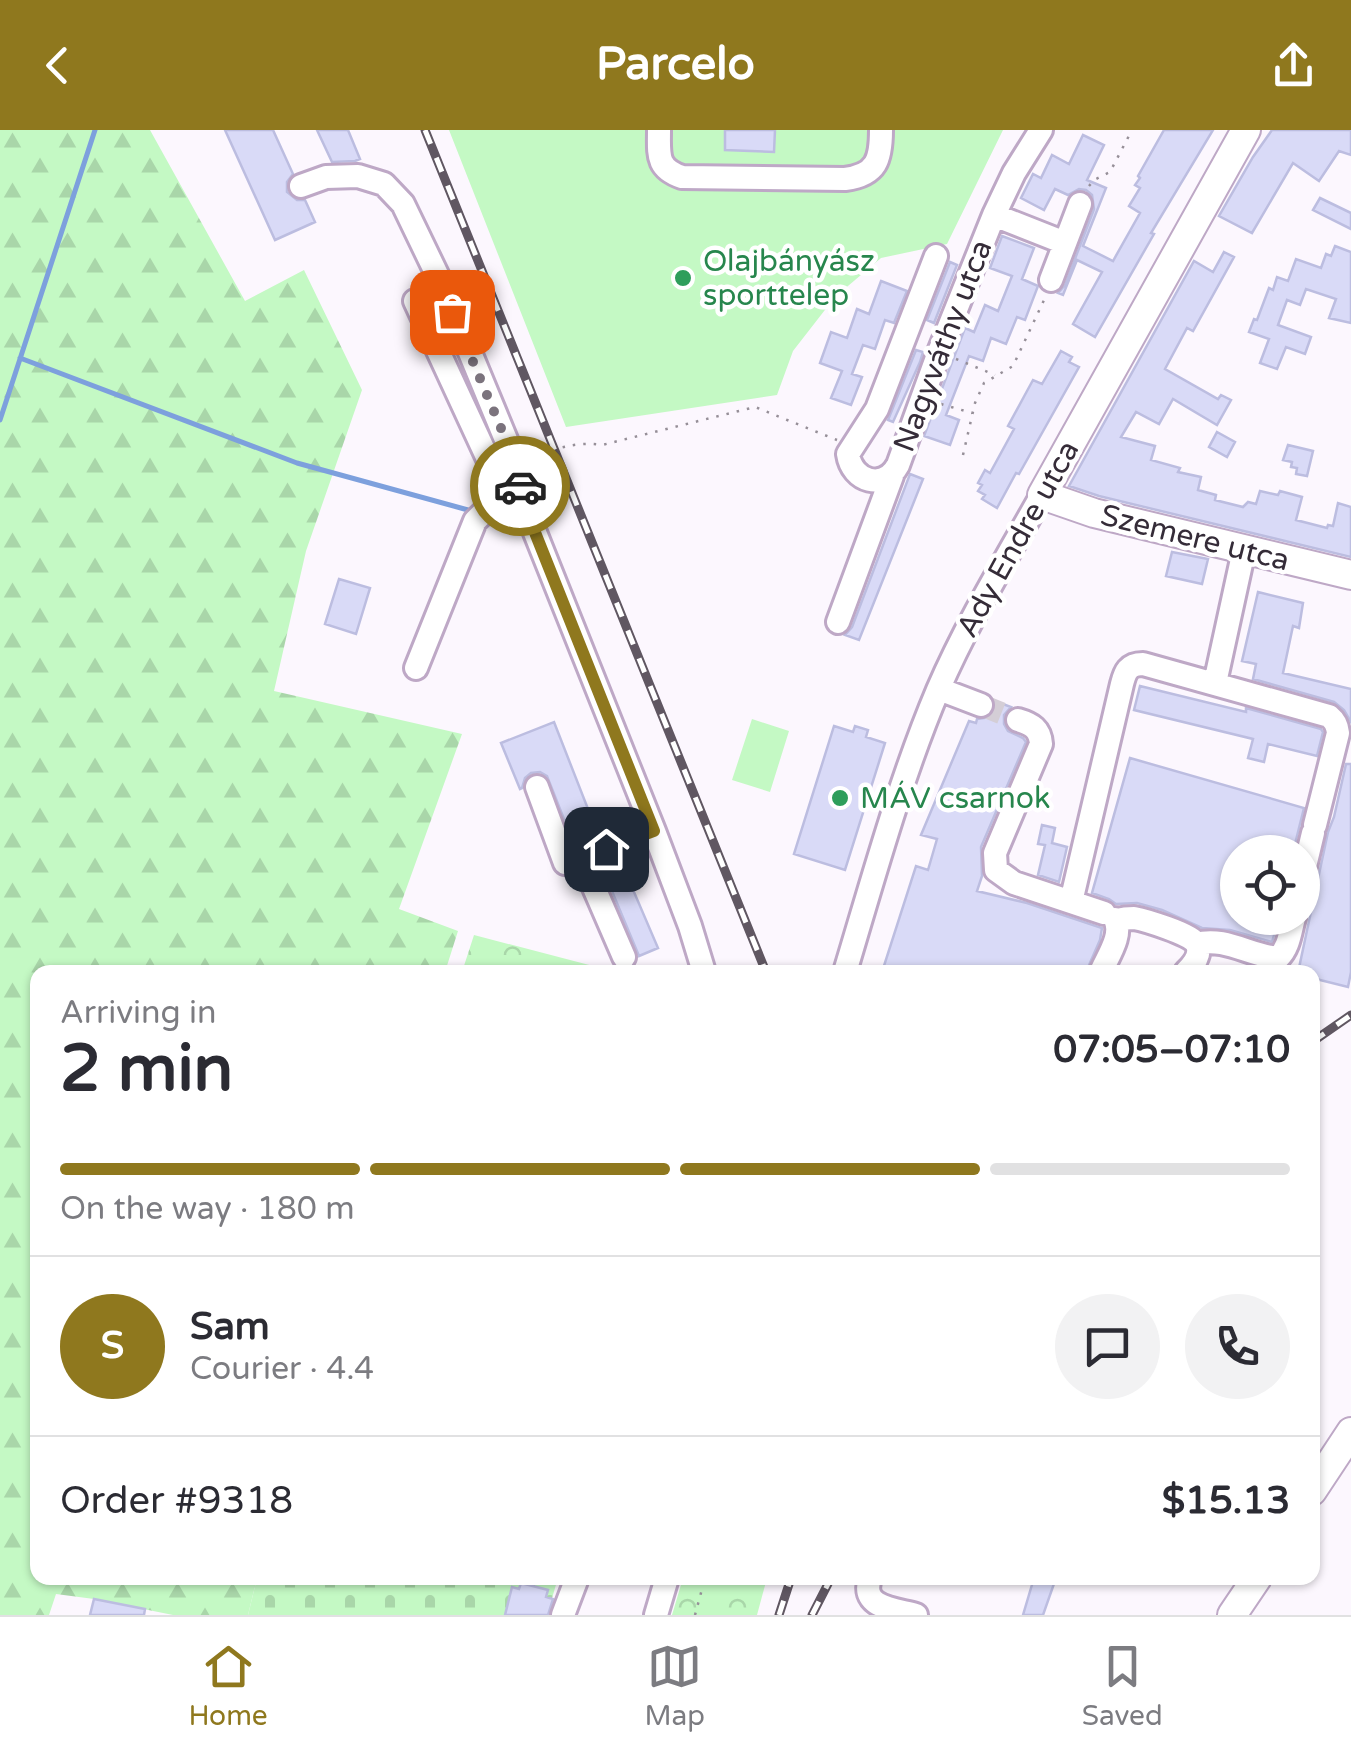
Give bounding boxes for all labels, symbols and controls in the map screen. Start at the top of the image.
icon: back [30,38,85,93]
text: Parcelo [596,38,755,92]
icon: share [1266,38,1321,93]
street label: Nagyváthy utca [886,235,1000,457]
place label: Olajbányász sporttelep [703,243,875,314]
marker: Olajbányász sporttelep [672,267,694,289]
pin [410,270,495,355]
icon: bag [425,285,480,340]
street label: Ady Endre utca [949,434,1087,644]
courier [470,436,570,536]
icon: car [493,459,548,514]
street label: Szemere utca [1097,497,1293,579]
place label: MÁV csarnok [860,780,1050,817]
marker: MÁV csarnok [829,787,851,809]
pin [564,807,649,892]
icon: home [579,822,634,877]
map controls [1220,835,1320,935]
button: locate [1220,835,1320,935]
text: Arriving in [60,994,217,1032]
text: 07:05–07:10 [1053,1027,1290,1073]
text: 2 min [60,1030,233,1109]
text: On the way · 180 m [60,1190,355,1228]
button: chat [1055,1294,1160,1399]
button: phone [1185,1294,1290,1399]
text: Sam [190,1304,270,1350]
text: S [101,1323,124,1369]
text: Courier · 4.4 [190,1350,374,1388]
text: Order #9318 [60,1478,293,1524]
text: $15.13 [1162,1478,1290,1524]
tab: Home [188,1639,268,1733]
tab: Map [644,1639,705,1733]
tab: Saved [1082,1639,1163,1733]

